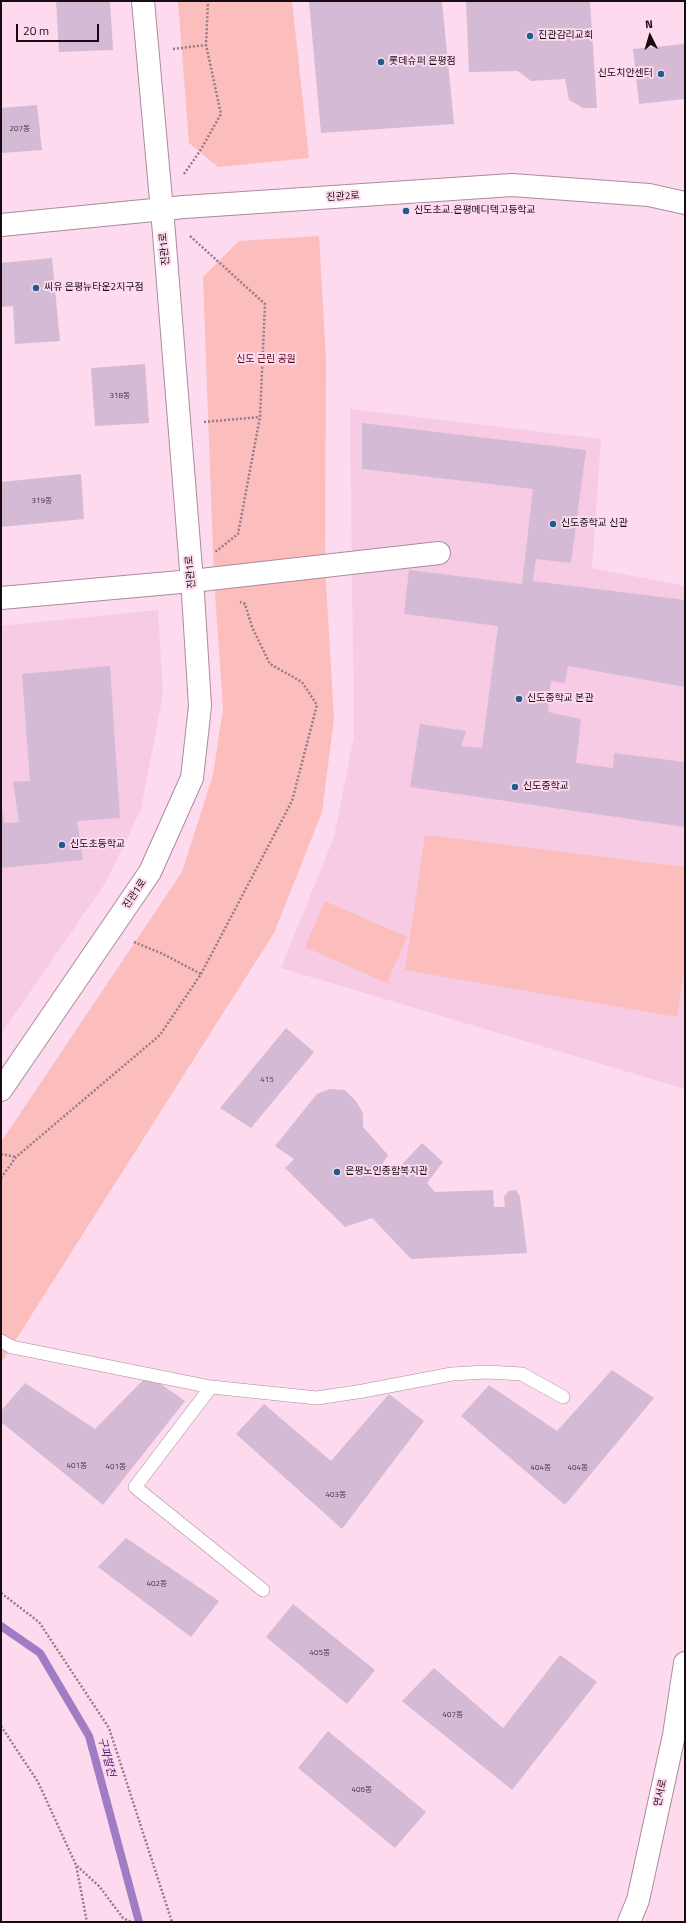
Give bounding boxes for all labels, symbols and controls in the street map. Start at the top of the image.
scale bar [18,16,101,42]
north arrow [630,16,670,56]
text: N [644,16,653,32]
text: 20 m [23,21,49,40]
place label: 진관감리교회 [538,30,593,42]
marker: 진관감리교회 [525,31,535,41]
place label: 롯데슈퍼 은평점 [389,56,456,68]
marker: 롯데슈퍼 은평점 [376,57,386,67]
place label: 신도치안센터 [598,68,653,80]
marker: 신도치안센터 [656,69,666,79]
house number: 207동 [10,124,30,134]
street label: 진관2로 [326,190,360,204]
place label: 신도초교.은평메디텍고등학교 [414,205,536,217]
marker: 신도초교.은평메디텍고등학교 [401,206,411,216]
street label: 진관1로 [158,232,172,266]
place label: 씨유 은평뉴타운2지구점 [44,282,144,294]
marker: 씨유 은평뉴타운2지구점 [31,283,41,293]
park label: 신도 근린 공원 [236,354,296,366]
house number: 318동 [110,391,130,401]
house number: 319동 [32,496,52,506]
place label: 신도중학교 신관 [561,518,628,530]
marker: 신도중학교 신관 [548,519,558,529]
street label: 진관1로 [184,555,198,589]
place label: 신도중학교 본관 [527,693,594,705]
marker: 신도중학교 본관 [514,694,524,704]
place label: 신도중학교 [523,781,569,793]
marker: 신도중학교 [510,782,520,792]
place label: 신도초등학교 [70,839,125,851]
marker: 신도초등학교 [57,840,67,850]
street label: 진관1로 [121,877,149,911]
house number: 415 [260,1075,274,1085]
place label: 은평노인종합복지관 [345,1166,428,1178]
marker: 은평노인종합복지관 [332,1167,342,1177]
house number: 401동 [67,1461,87,1471]
house number: 401동 [106,1462,126,1472]
house number: 404동 [531,1463,551,1473]
house number: 404동 [568,1463,588,1473]
house number: 403동 [326,1490,346,1500]
house number: 402동 [147,1579,167,1589]
house number: 405동 [310,1648,330,1658]
house number: 407동 [443,1710,463,1720]
water label: 구파발천 [94,1736,118,1778]
street label: 연서로 [652,1778,670,1808]
house number: 406동 [352,1785,372,1795]

